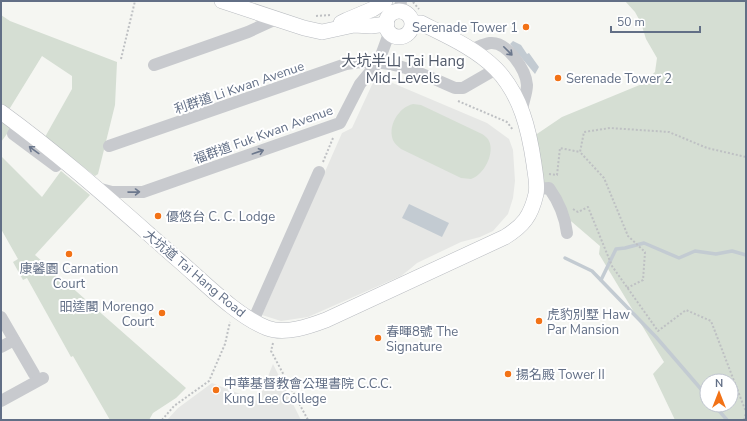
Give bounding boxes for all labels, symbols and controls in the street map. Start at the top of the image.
scale bar [611,8,700,34]
text: 50 m [617,14,645,30]
place label: Serenade Tower 1 [412,19,518,37]
marker: Serenade Tower 1 [521,22,531,32]
one-way arrow [503,46,513,56]
district label: 大坑半山 Tai Hang Mid-Levels [341,51,465,88]
street label: 利群道 Li Kwan Avenue [172,57,307,119]
place label: Serenade Tower 2 [566,70,672,88]
marker: Serenade Tower 2 [553,73,563,83]
street label: 福群道 Fuk Kwan Avenue [191,101,336,169]
one-way arrow [29,145,40,154]
one-way arrow [251,148,263,156]
one-way arrow [127,188,140,196]
place label: 優悠台 C. C. Lodge [166,208,275,226]
marker: 優悠台 C. C. Lodge [153,211,163,221]
street label: 大坑道 Tai Hang Road [140,226,249,322]
marker: 康馨園 Carnation Court [64,249,74,259]
place label: 康馨園 Carnation Court [20,260,118,293]
place label: 昍逵閣 Morengo Court [60,298,154,331]
place label: 虎豹別墅 Haw Par Mansion [547,306,630,339]
marker: 昍逵閣 Morengo Court [157,308,167,318]
marker: 虎豹別墅 Haw Par Mansion [534,316,544,326]
place label: 春暉8號 The Signature [386,323,458,356]
marker: 春暉8號 The Signature [373,333,383,343]
place label: 揚名殿 Tower II [516,366,605,384]
marker: 揚名殿 Tower II [503,369,513,379]
north arrow [699,373,739,413]
place label: 中華基督教會公理書院 C.C.C. Kung Lee College [224,375,392,408]
text: N [715,376,723,391]
marker: 中華基督教會公理書院 C.C.C. Kung Lee College [211,385,221,395]

